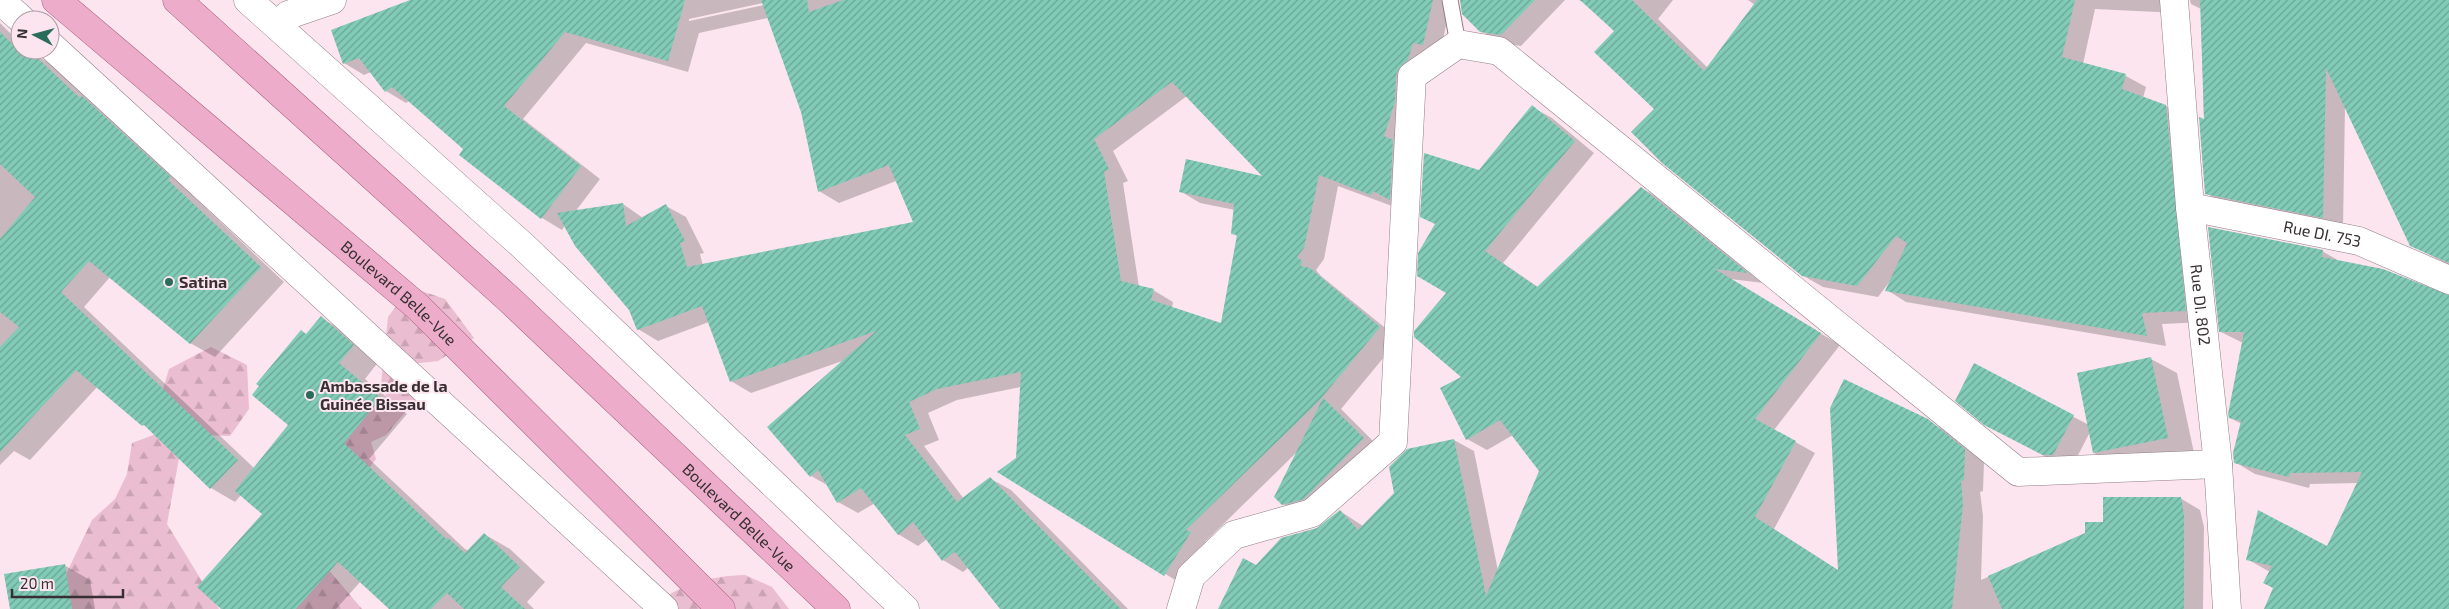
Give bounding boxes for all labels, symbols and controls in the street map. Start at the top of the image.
north arrow [10,10,60,60]
text: N [13,28,31,40]
street label: Rue DI. 753 [2282,216,2363,250]
street label: Boulevard Belle-Vue [338,236,461,349]
street label: Rue DI. 802 [2187,263,2215,346]
place label: Satina [179,272,227,291]
marker: Satina [163,276,175,288]
place label: Ambassade de la Guinée Bissau [320,376,448,413]
marker: Ambassade de la Guinée Bissau [304,389,316,401]
street label: Boulevard Belle-Vue [679,459,800,575]
scale bar [12,566,124,598]
text: 20 m [20,574,54,592]

